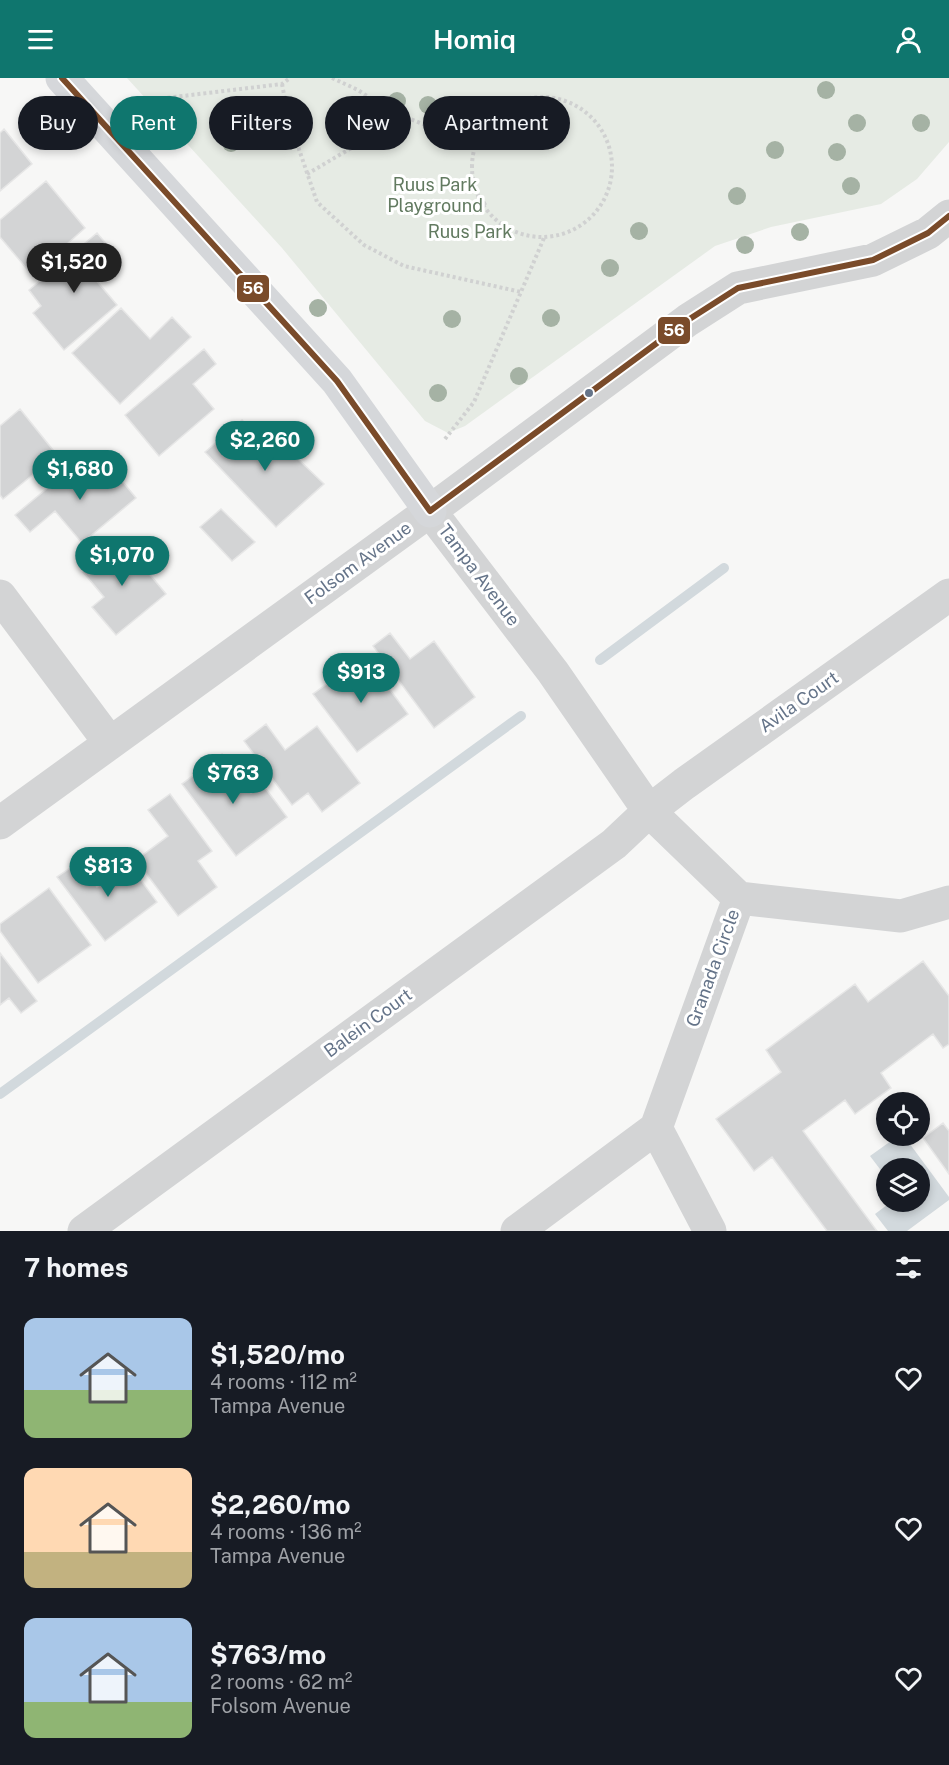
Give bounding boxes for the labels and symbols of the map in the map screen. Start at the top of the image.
park label: Ruus Park Playground [387,174,483,216]
park label: Ruus Park [428,221,512,242]
pin: $1,520 [25,243,123,294]
line badge: 56 [236,274,270,303]
text: 56 [242,279,264,298]
line badge: 56 [657,316,691,345]
text: 56 [663,321,685,340]
unlabelled marker [583,387,595,399]
pin: $2,260 [216,421,314,472]
pin: $1,680 [31,450,129,501]
street label: Folsom Avenue [300,517,415,608]
street label: Tampa Avenue [434,520,524,630]
pin: $1,070 [73,536,171,587]
pin: $913 [325,653,397,704]
street label: Avila Court [755,667,842,737]
pin: $763 [197,754,269,805]
pin: $813 [72,847,144,898]
street label: Granada Circle [681,906,744,1030]
street label: Balein Court [320,984,416,1061]

